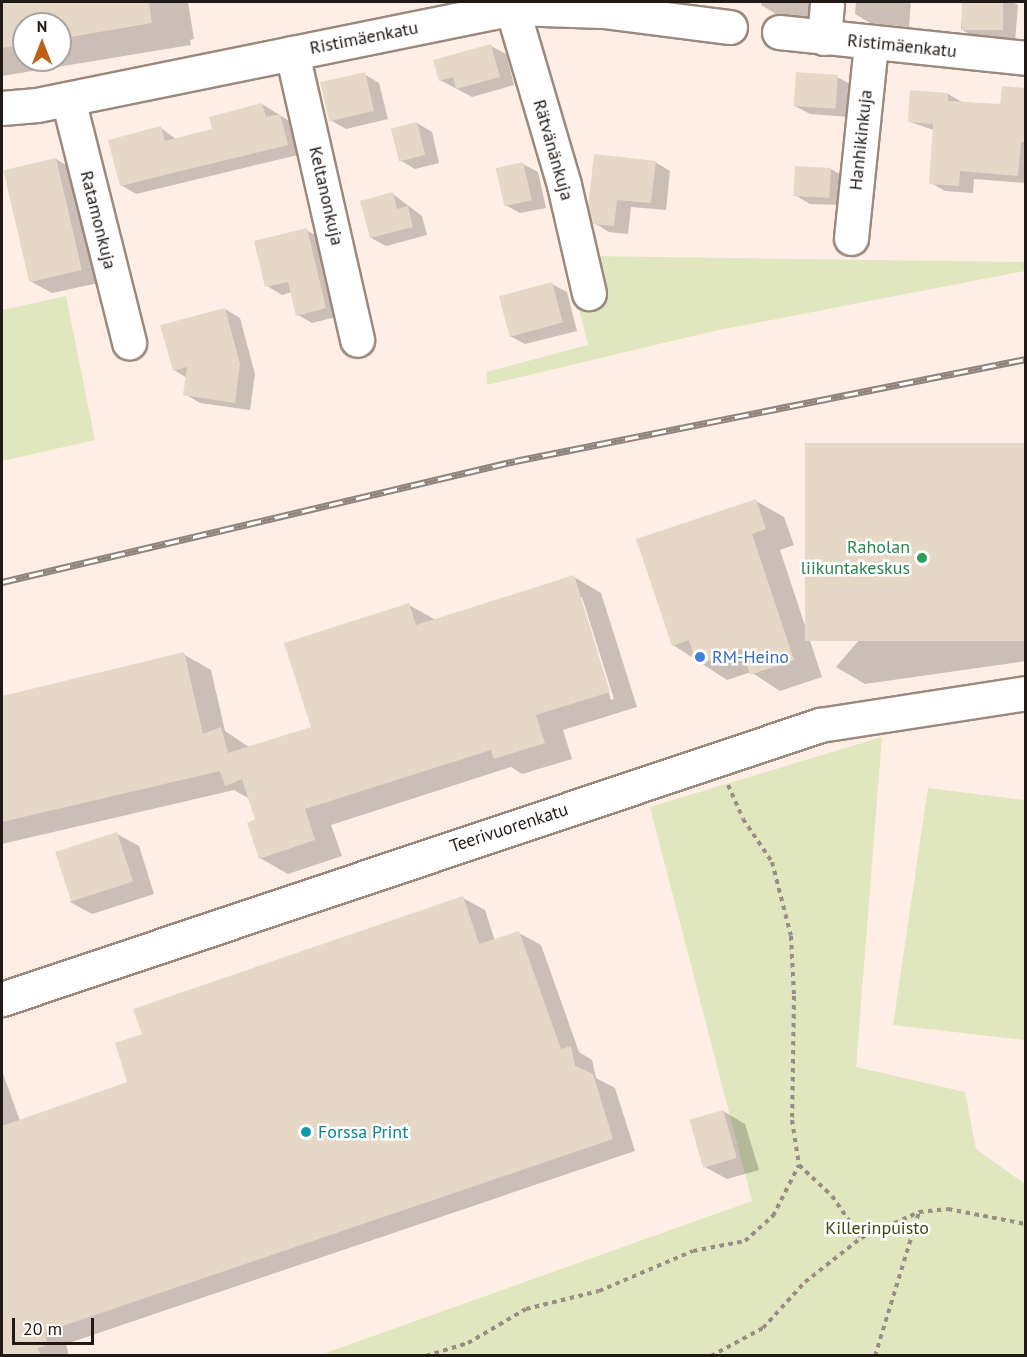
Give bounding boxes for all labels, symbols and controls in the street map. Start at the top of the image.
north arrow [12,12,72,72]
text: N [37,16,47,36]
street label: Ristimäenkatu [308,17,420,59]
street label: Ristimäenkatu [846,30,958,62]
street label: Hanhikinkuja [845,89,877,191]
street label: Rätvänänkuja [528,97,578,203]
street label: Keltanonkuja [304,144,348,248]
street label: Ratamonkuja [75,169,121,271]
place label: Raholan liikuntakeskus [801,537,910,580]
marker: Raholan liikuntakeskus [915,551,929,565]
place label: RM-Heino [712,646,789,668]
marker: RM-Heino [693,650,707,664]
street label: Teerivuorenkatu [447,799,571,857]
place label: Forssa Print [318,1121,408,1143]
marker: Forssa Print [299,1125,313,1139]
park label: Killerinpuisto [825,1217,929,1239]
scale bar [15,1306,98,1344]
text: 20 m [23,1317,62,1340]

